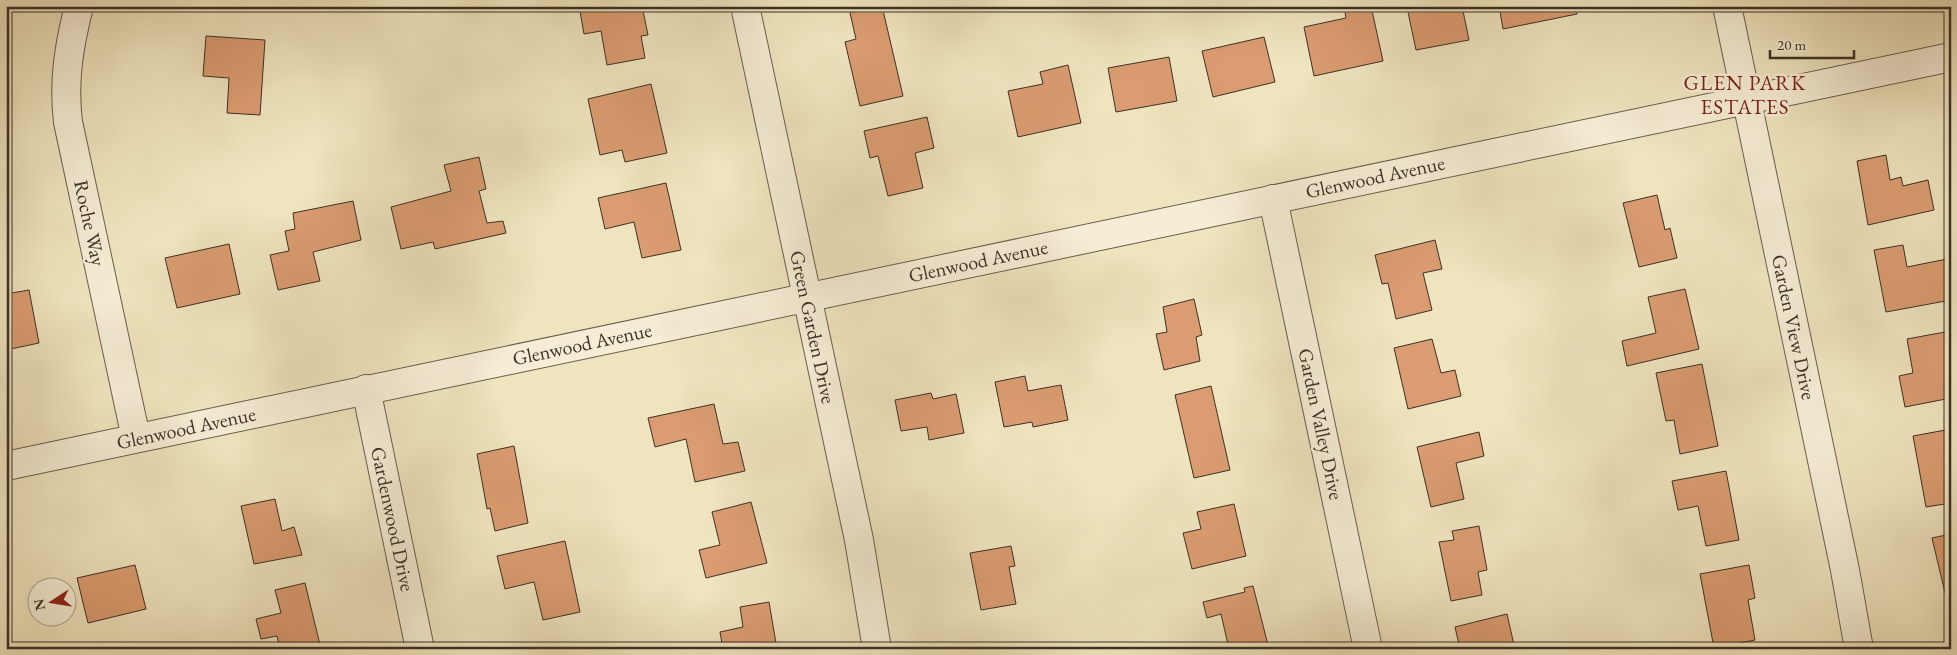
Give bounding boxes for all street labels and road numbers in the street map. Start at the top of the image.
street label: Glenwood Avenue [1303,150,1447,204]
street label: Roche Way [68,178,112,269]
street label: Glenwood Avenue [906,234,1050,288]
street label: Green Garden Drive [784,248,842,406]
street label: Garden View Drive [1766,252,1822,402]
street label: Glenwood Avenue [510,317,654,371]
street label: Garden Valley Drive [1292,346,1350,502]
street label: Glenwood Avenue [114,401,258,455]
street label: Gardenwood Drive [365,444,421,594]

